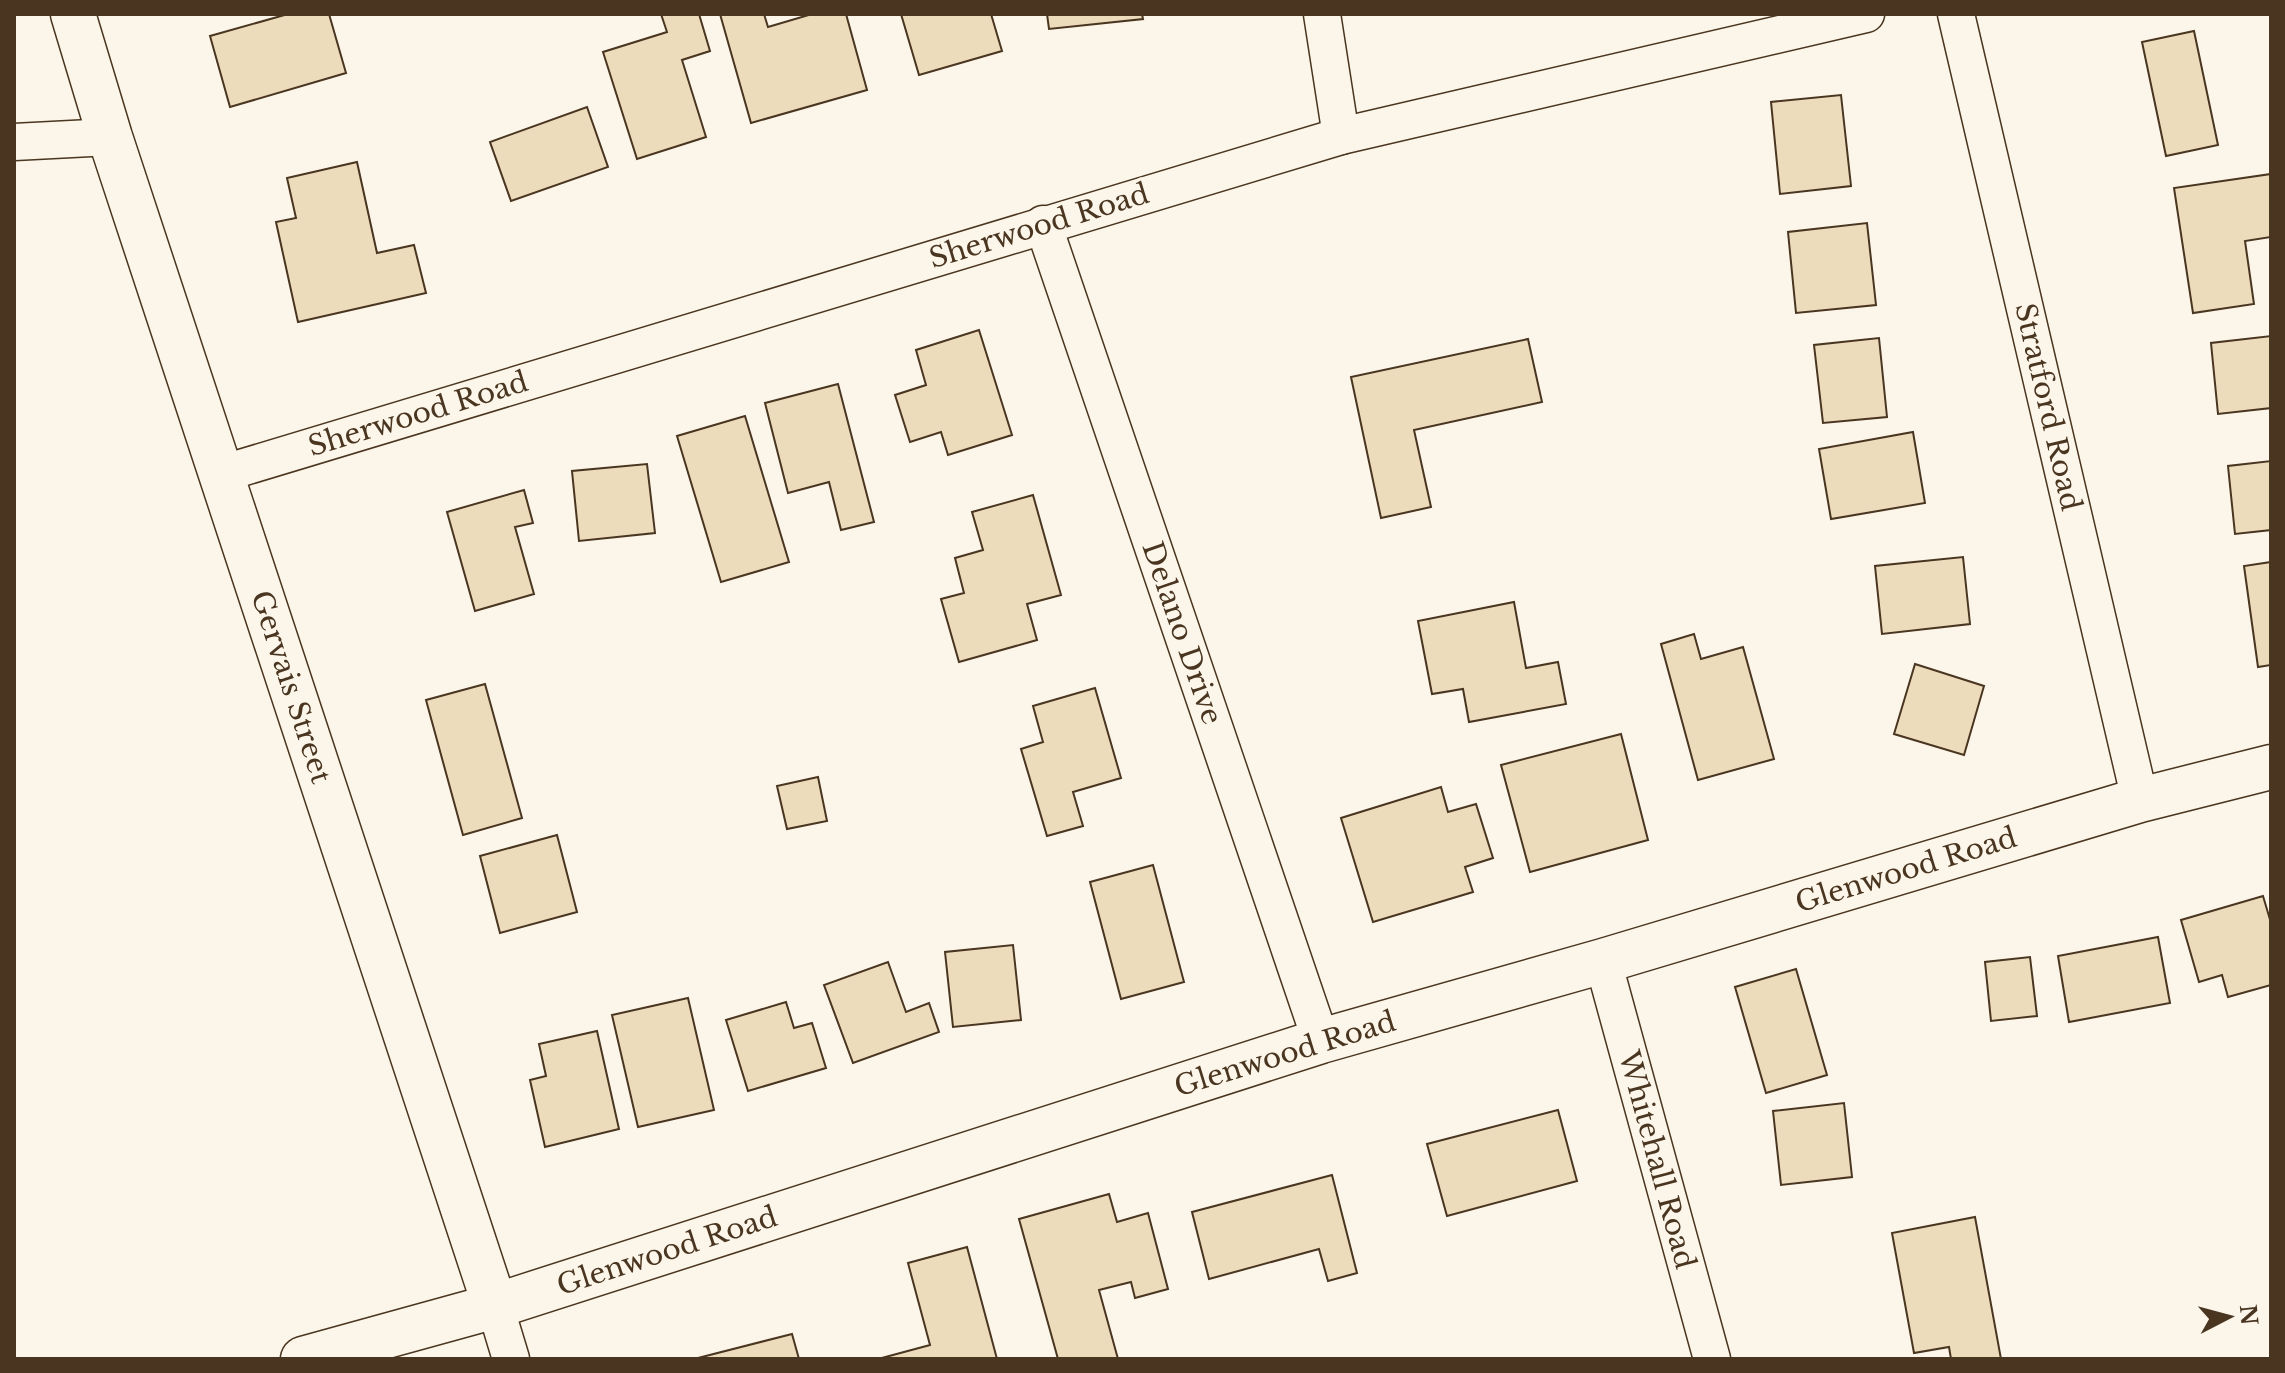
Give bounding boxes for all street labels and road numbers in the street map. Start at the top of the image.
street label: Sherwood Road [925,176,1153,276]
street label: Stratford Road [2007,300,2089,514]
street label: Sherwood Road [304,364,532,464]
street label: Delano Drive [1134,537,1230,729]
street label: Gervais Street [243,586,339,788]
street label: Glenwood Road [1791,820,2021,920]
street label: Glenwood Road [1170,1004,1400,1104]
street label: Whitehall Road [1611,1046,1703,1273]
street label: Glenwood Road [552,1199,782,1303]

